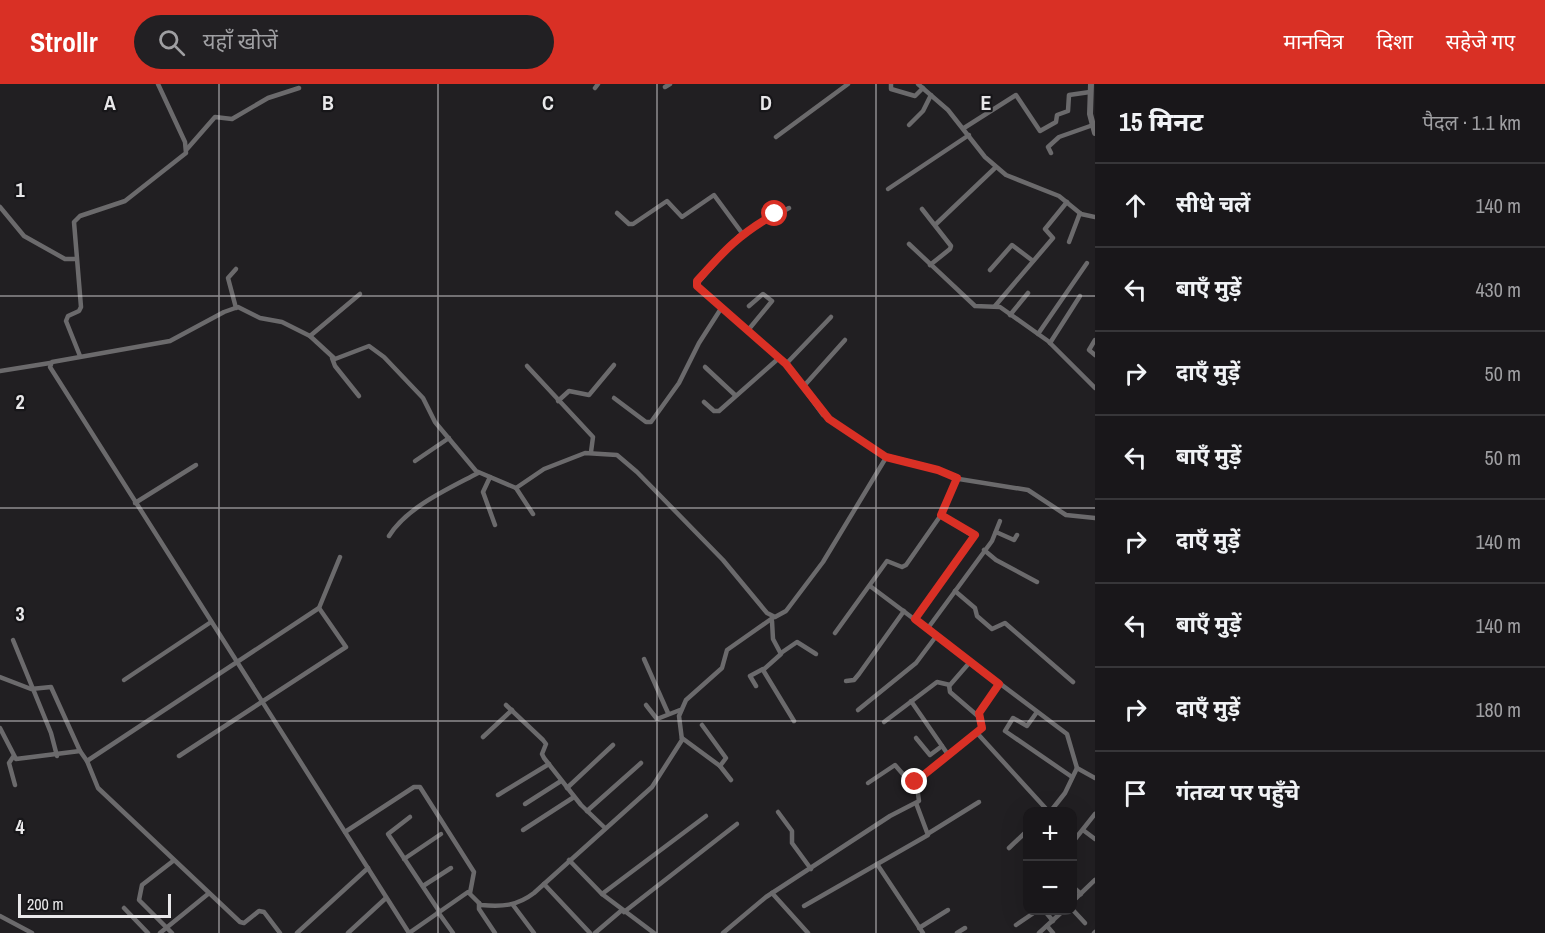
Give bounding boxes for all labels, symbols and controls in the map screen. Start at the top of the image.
search box [134,15,554,69]
text: Strollr [30,23,98,61]
icon: search [155,26,188,59]
text: यहाँ खोजें [203,26,278,56]
text: मानचित्र [1284,27,1344,56]
text: दिशा [1377,27,1413,56]
text: सहेजे गए [1446,27,1515,56]
text: A [104,89,116,116]
text: B [322,89,334,116]
text: C [542,89,554,116]
text: D [760,89,772,116]
text: E [981,89,992,116]
text: 15 मिनट [1119,104,1203,139]
text: पैदल · 1.1 km [1423,109,1521,136]
text: 1 [15,176,25,203]
icon: ahead [1119,189,1152,222]
text: सीधे चलें [1176,189,1250,219]
text: 140 m [1475,192,1521,219]
route start [761,200,787,226]
icon: left [1119,273,1152,306]
text: बाएँ मुड़ें [1176,273,1241,303]
text: 430 m [1475,276,1521,303]
icon: right [1119,357,1152,390]
text: दाएँ मुड़ें [1176,357,1240,387]
text: 50 m [1485,360,1521,387]
text: 2 [15,388,25,415]
icon: left [1119,441,1152,474]
text: बाएँ मुड़ें [1176,441,1241,471]
text: 50 m [1485,444,1521,471]
icon: right [1119,525,1152,558]
text: दाएँ मुड़ें [1176,525,1240,555]
text: 140 m [1475,528,1521,555]
text: 3 [15,600,25,627]
icon: left [1119,609,1152,642]
text: बाएँ मुड़ें [1176,609,1241,639]
text: 140 m [1475,612,1521,639]
icon: right [1119,693,1152,726]
text: दाएँ मुड़ें [1176,693,1240,723]
text: 180 m [1475,696,1521,723]
route end [901,768,927,794]
icon: arrive [1119,777,1152,810]
text: गंतव्य पर पहुँचे [1176,777,1299,807]
map controls [1023,807,1077,915]
button: + [1023,807,1077,861]
text: 4 [15,813,25,840]
button: − [1023,861,1077,915]
scale bar [18,891,171,918]
text: 200 m [27,893,63,915]

